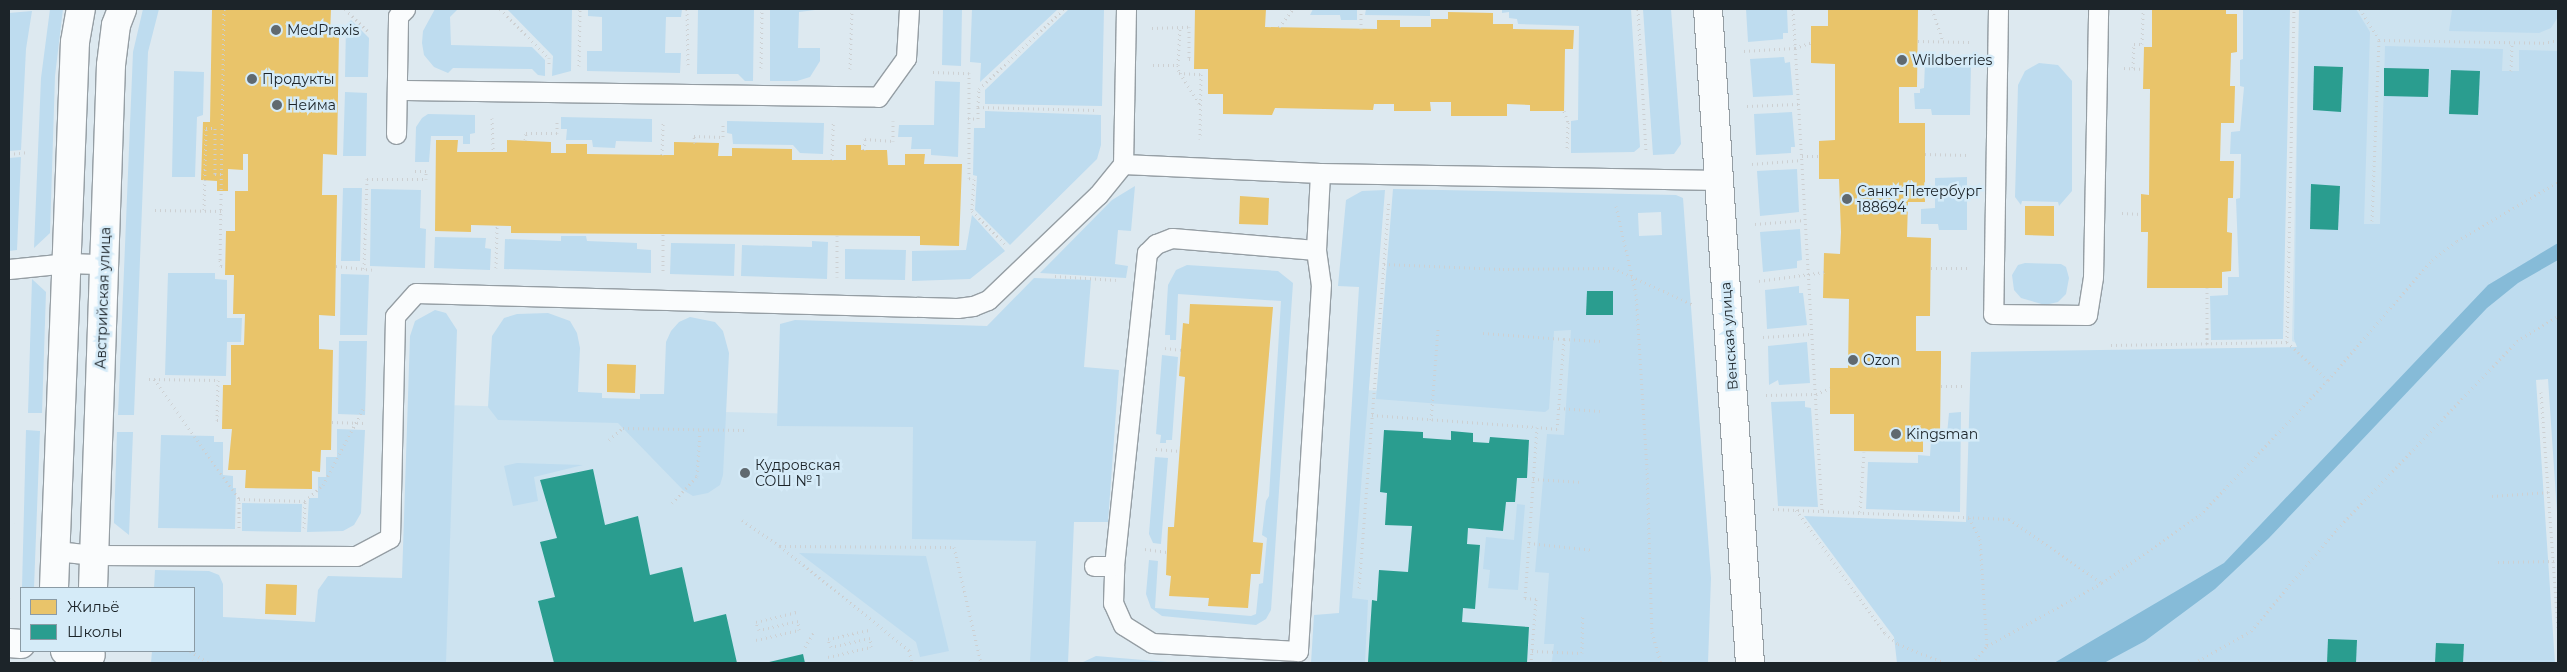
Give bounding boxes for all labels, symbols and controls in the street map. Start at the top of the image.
place label: MedPraxis [287,22,359,38]
marker: MedPraxis [269,23,283,37]
place label: Wildberries [1912,52,1992,68]
marker: Wildberries [1896,54,1908,66]
place label: Продукты [262,71,335,87]
marker: Продукты [246,73,258,85]
place label: Нейма [287,97,336,113]
marker: Нейма [271,99,283,111]
place label: Санкт-Петербург 188694 [1857,183,1982,216]
marker: Санкт-Петербург 188694 [1841,193,1853,205]
street label: Австрийская улица [92,227,114,369]
street label: Венская улица [1717,281,1741,391]
place label: Ozon [1863,352,1900,368]
marker: Ozon [1847,354,1859,366]
place label: Kingsman [1906,426,1978,442]
marker: Kingsman [1890,428,1902,440]
place label: Кудровская СОШ № 1 [755,457,841,490]
marker: Кудровская СОШ № 1 [739,467,751,479]
legend [20,587,195,652]
text: Жильё [67,597,120,616]
text: Школы [67,622,123,641]

